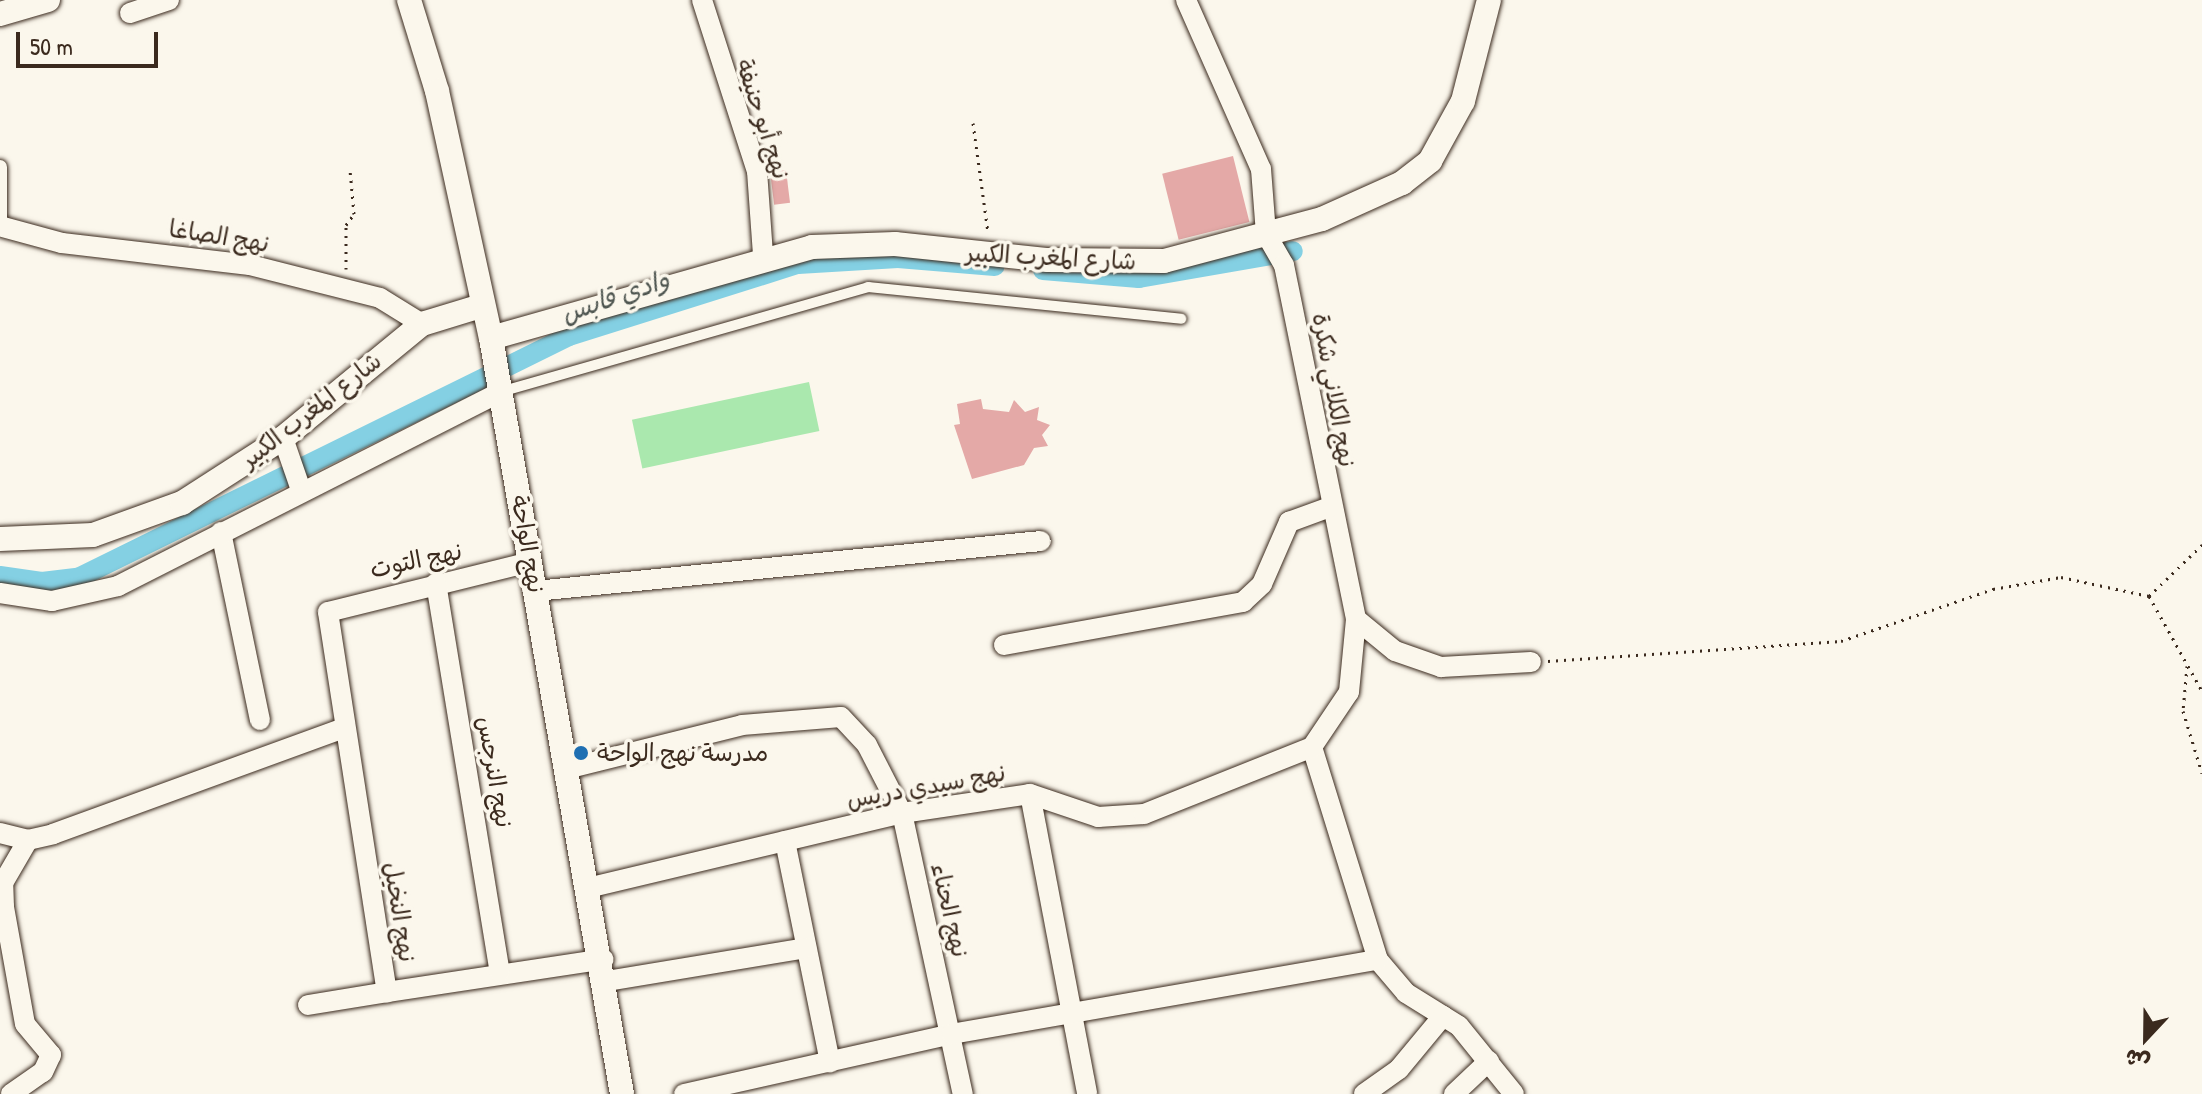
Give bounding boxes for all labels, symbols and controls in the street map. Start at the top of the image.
scale bar [20,16,162,66]
text: 50 m [30,30,73,62]
street label: نهج أبو حنيفة [730,55,796,183]
street label: نهج الصاغا [167,214,271,258]
street label: شارع المغرب الكبير [965,238,1137,276]
water label: وادي قابس [557,263,673,329]
street label: نهج الكلاني شكرة [1306,311,1362,469]
street label: شارع المغرب الكبير [235,346,387,474]
street label: نهج الواحة [505,493,551,595]
street label: نهج التوت [367,536,465,584]
street label: نهج النرجس [471,714,519,830]
place label: مدرسة نهج الواحة [597,739,768,767]
marker: مدرسة نهج الواحة [572,744,590,762]
street label: نهج سيدي دريس [844,758,1008,814]
street label: نهج النخيل [378,860,422,964]
street label: نهج الحناء [925,860,975,960]
north arrow [2106,998,2186,1078]
text: ش [2120,1042,2154,1079]

